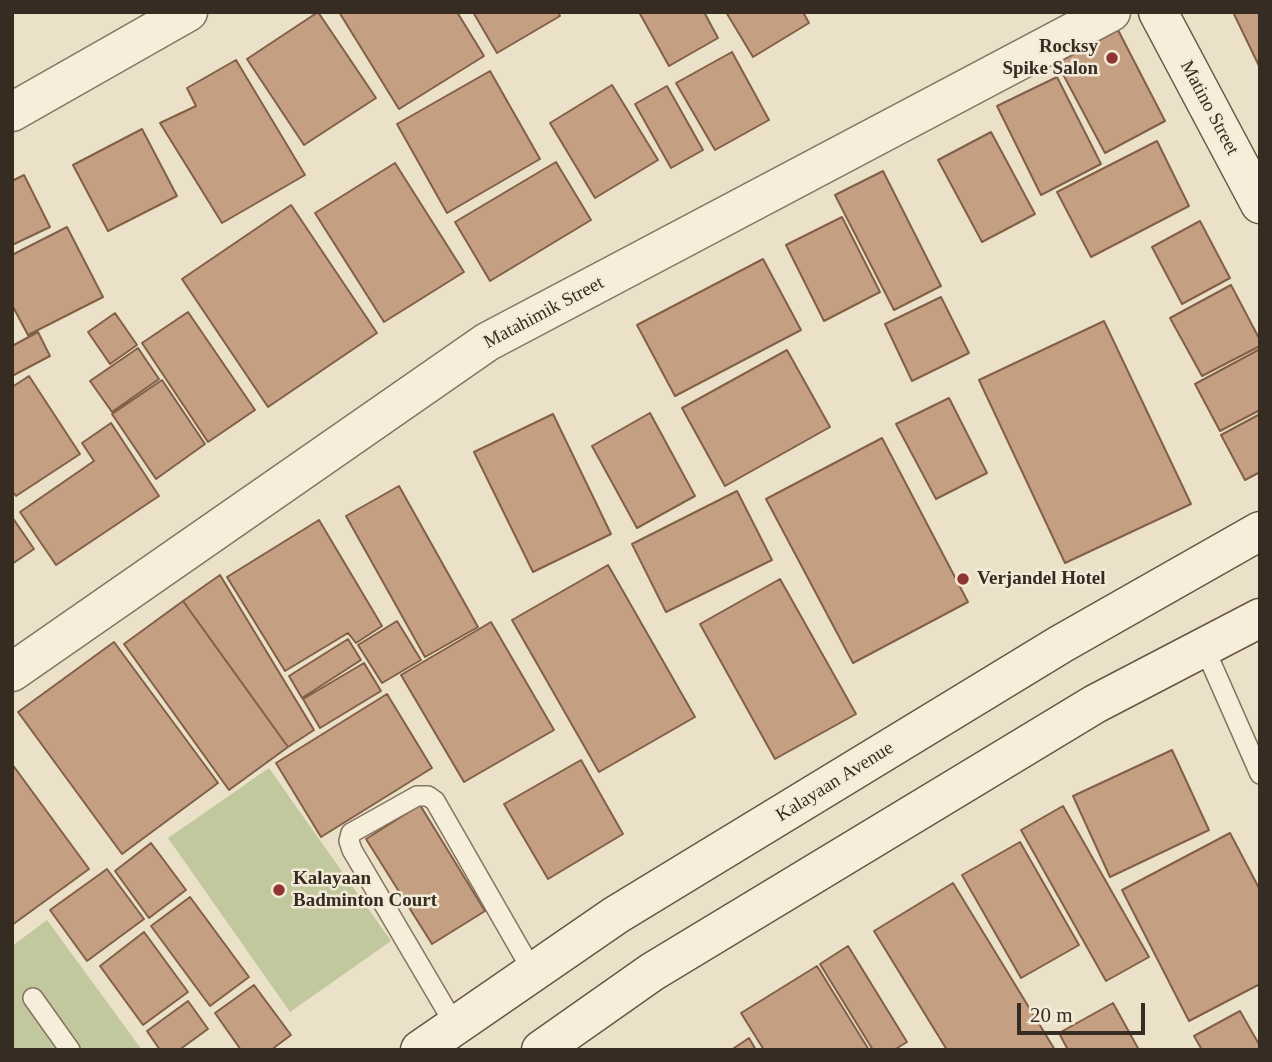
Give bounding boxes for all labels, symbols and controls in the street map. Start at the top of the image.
place label: Rocksy Spike Salon [1002,36,1098,80]
marker: Rocksy Spike Salon [1104,50,1120,66]
street label: Matino Street [1175,57,1243,159]
street label: Matahimik Street [480,272,608,354]
place label: Verjandel Hotel [977,568,1106,590]
marker: Verjandel Hotel [955,571,971,587]
street label: Kalayaan Avenue [772,737,898,827]
place label: Kalayaan Badminton Court [293,868,437,912]
marker: Kalayaan Badminton Court [271,882,287,898]
scale bar [1020,988,1148,1032]
text: 20 m [1030,1003,1073,1027]

